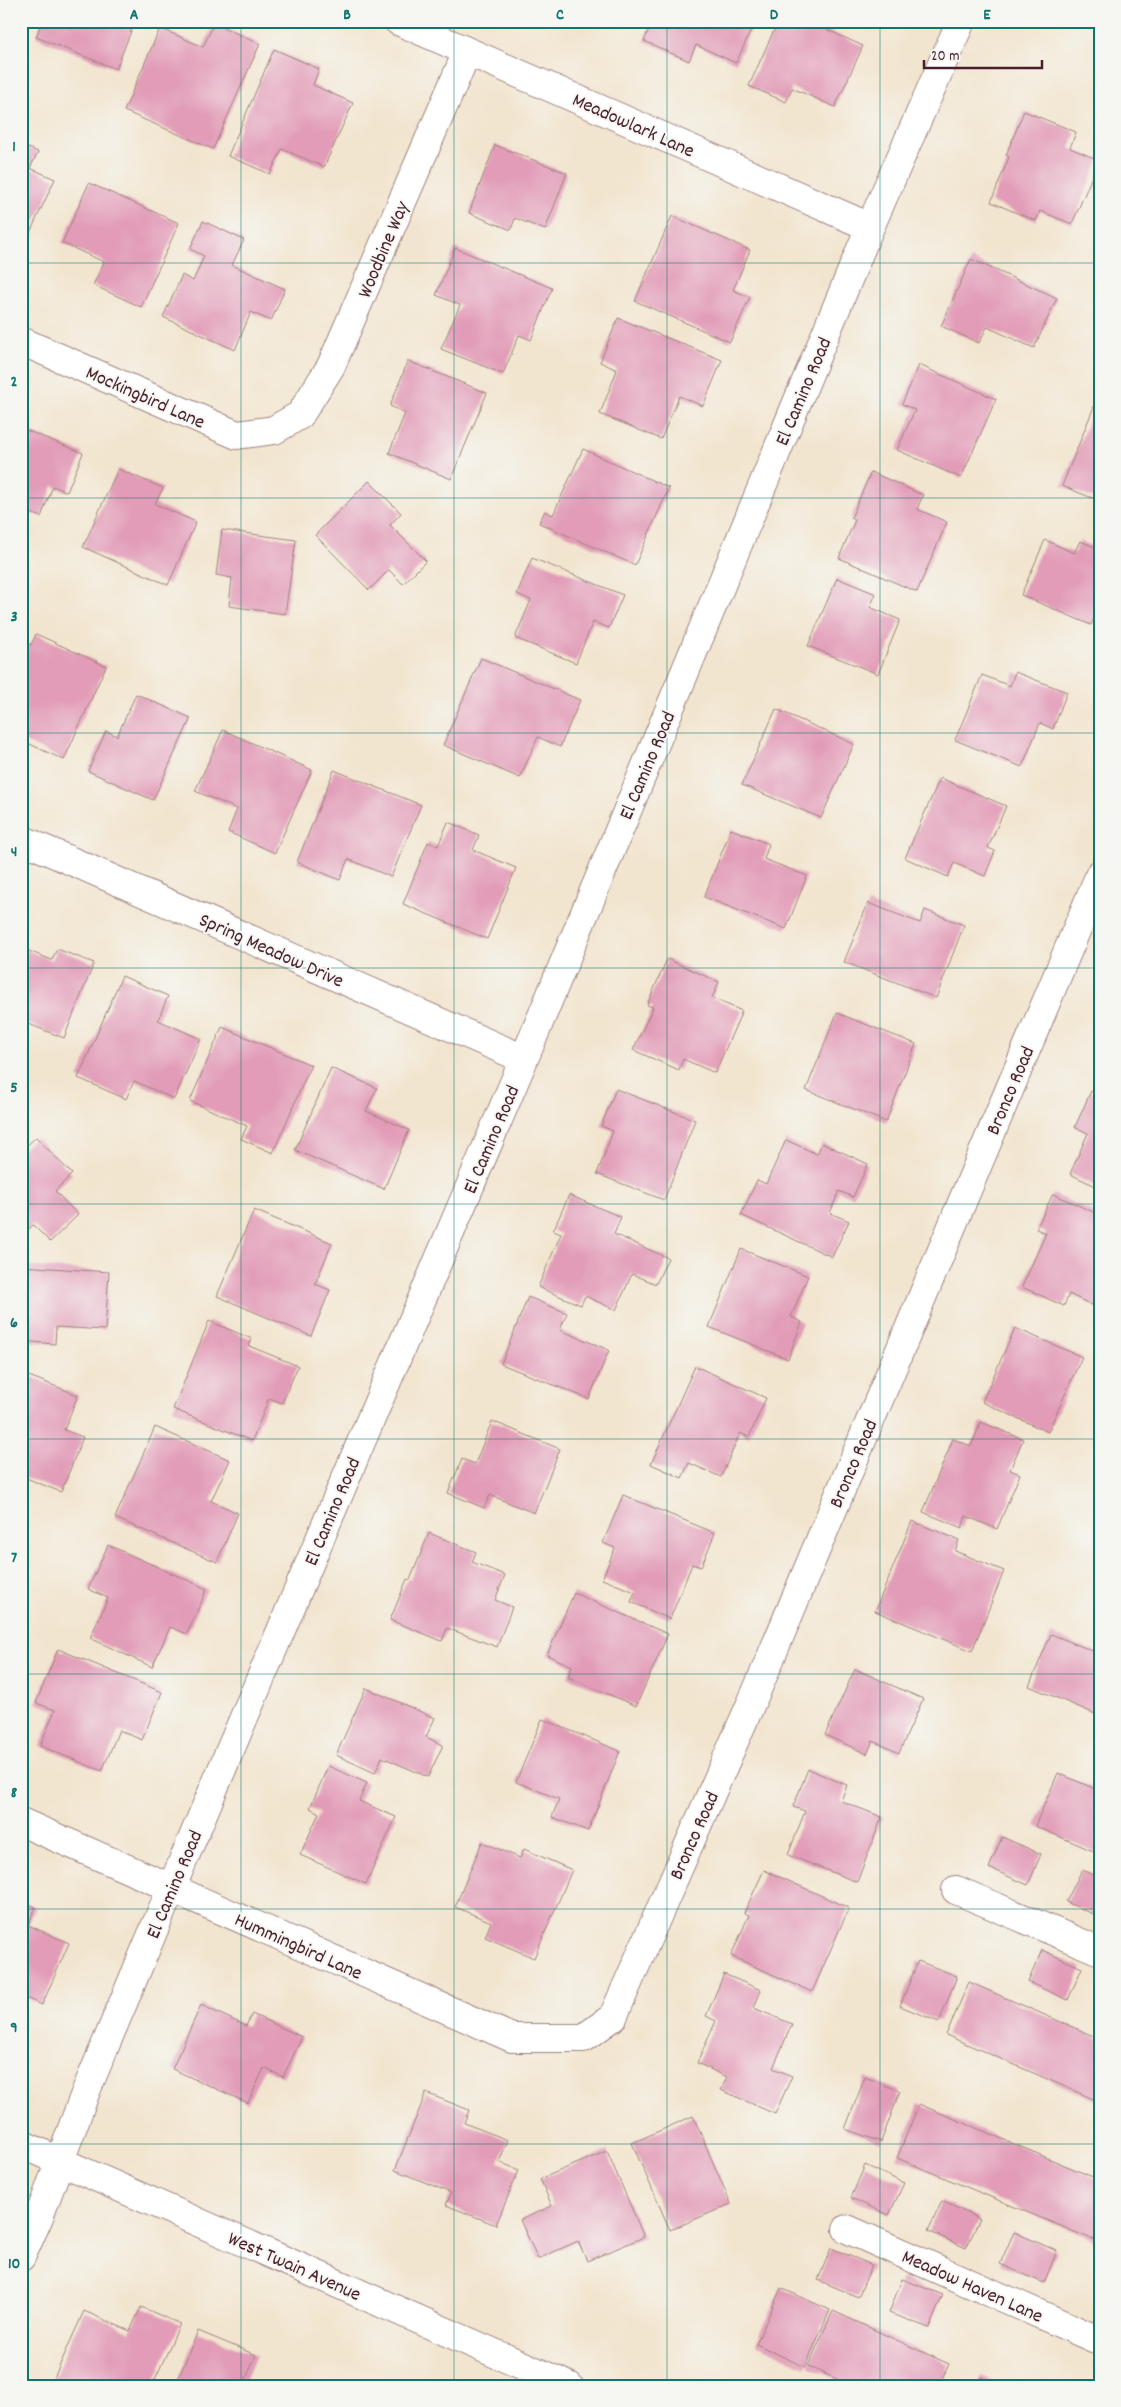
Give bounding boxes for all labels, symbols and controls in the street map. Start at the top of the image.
text: A [130,4,139,27]
text: B [343,4,351,27]
text: C [556,4,564,27]
text: D [770,4,779,27]
text: E [983,4,991,27]
scale bar [924,38,1041,70]
text: 20 m [931,46,959,68]
street label: Meadowlark Lane [567,87,698,166]
text: 1 [12,136,16,159]
street label: Woodbine Way [352,197,418,303]
street label: El Camino Road [769,334,840,451]
street label: Mockingbird Lane [81,360,209,438]
text: 2 [11,371,18,394]
text: 3 [10,606,18,629]
street label: El Camino Road [613,708,684,825]
text: 4 [11,841,17,864]
street label: Spring Meadow Drive [194,907,348,996]
street label: Bronco Road [981,1042,1043,1140]
text: 5 [10,1077,18,1100]
street label: El Camino Road [457,1082,528,1199]
text: 6 [10,1312,18,1335]
street label: Bronco Road [824,1415,886,1513]
street label: El Camino Road [298,1454,369,1571]
text: 7 [11,1547,17,1570]
text: 8 [11,1782,18,1805]
street label: Bronco Road [664,1788,728,1885]
street label: El Camino Road [140,1827,211,1944]
street label: Hummingbird Lane [229,1907,366,1989]
text: 9 [10,2017,18,2040]
street label: West Twain Avenue [223,2226,365,2310]
street label: Meadow Haven Lane [897,2244,1047,2331]
text: 10 [8,2253,20,2276]

